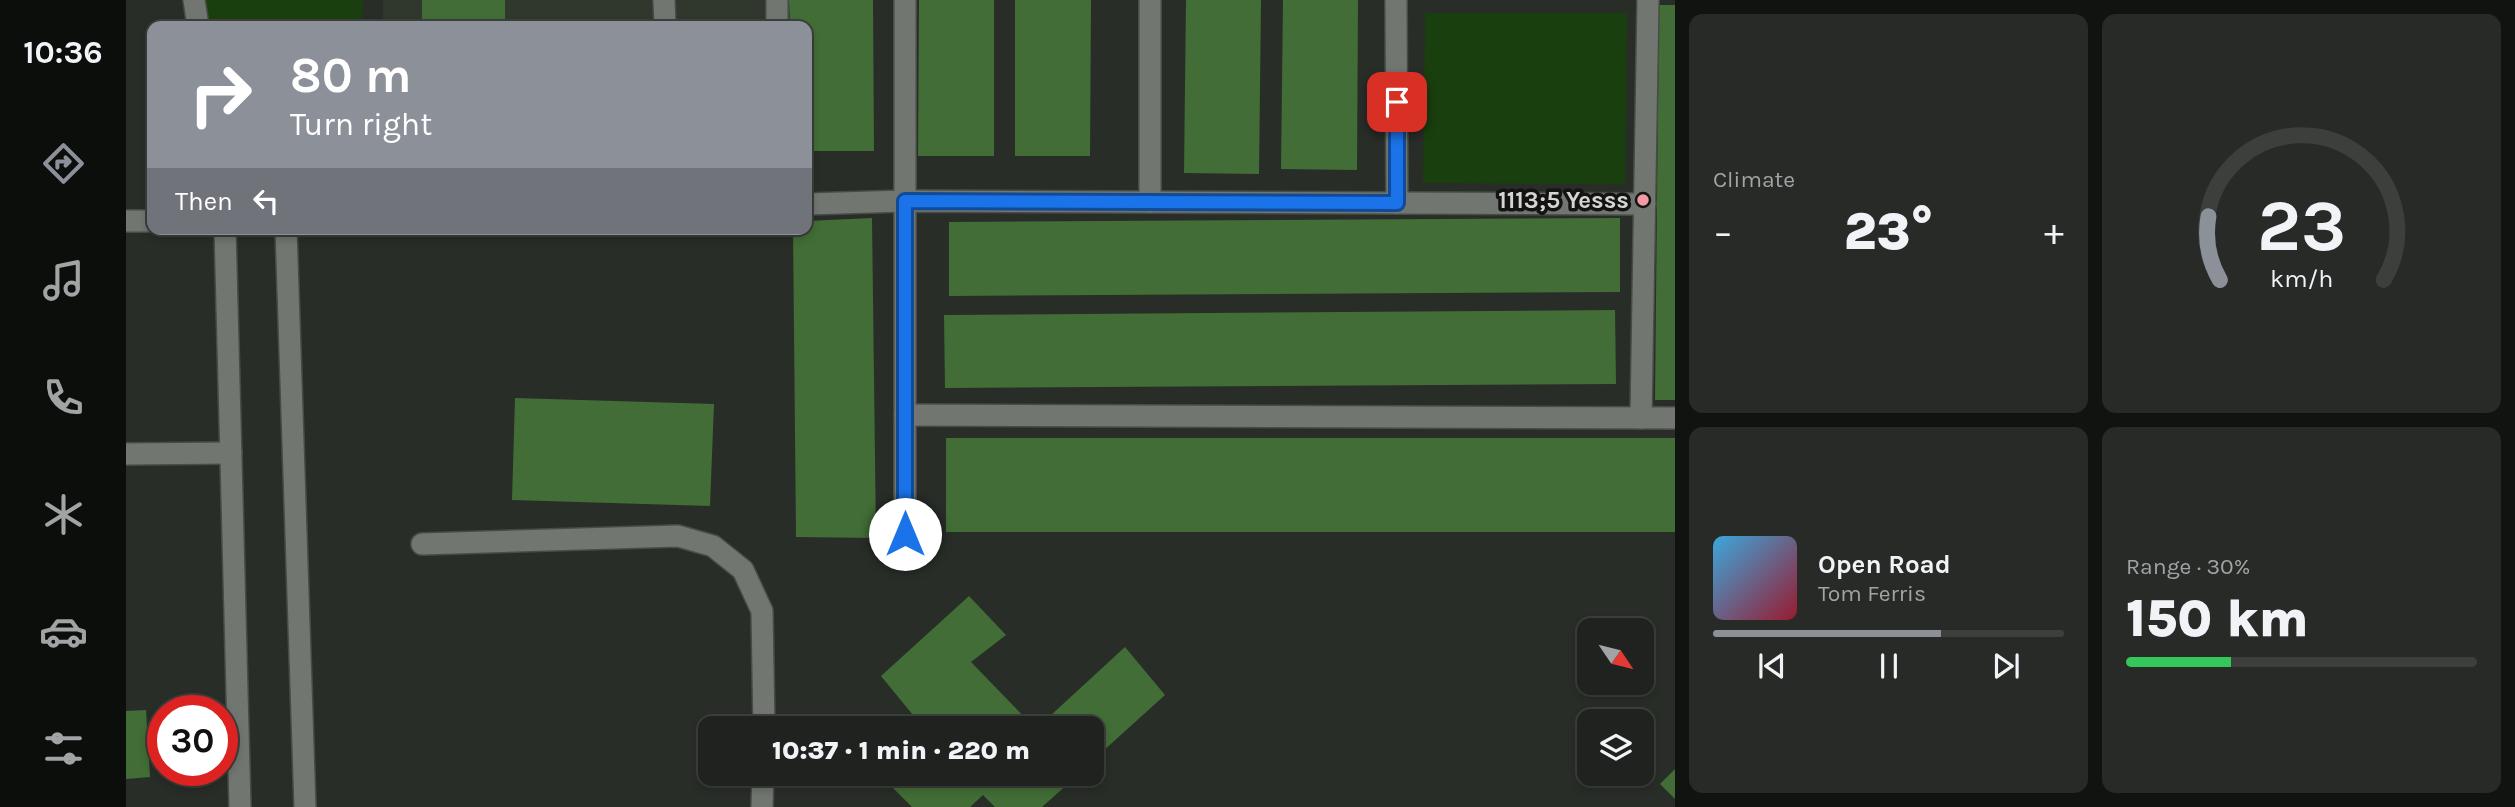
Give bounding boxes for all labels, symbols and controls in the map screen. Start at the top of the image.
text: 10:36 [23,34,103,71]
text: 80 m [290,47,412,104]
icon: right [175,49,266,140]
pin [1367,72,1427,132]
icon: arrive [1378,83,1416,121]
text: Turn right [290,106,432,143]
icon: directions [39,139,88,188]
text: Climate [1713,166,1795,193]
icon: left [247,182,285,220]
text: 23 [2257,183,2346,268]
text: Then [175,186,233,217]
place label: 1113;5 Yesss [1498,186,1629,214]
marker: 1113;5 Yesss [1635,192,1651,208]
text: 23° [1844,201,1933,262]
text: − [1713,210,1733,255]
text: + [2044,210,2064,255]
icon: music [39,256,88,305]
text: km/h [2270,263,2333,292]
icon: phone [39,373,88,422]
icon: climate [39,490,88,539]
position arrow [868,497,942,571]
text: Open Road [1818,549,1951,580]
text: Range · 30% [2126,553,2250,580]
text: Tom Ferris [1818,580,1926,607]
text: 150 km [2126,588,2309,649]
icon: car [39,607,88,656]
north arrow [1577,618,1654,695]
map controls [1577,618,1654,786]
icon: previous [1753,647,1791,685]
icon: pause [1870,647,1908,685]
icon: next [1987,647,2025,685]
speed limit sign: 30 [147,695,238,786]
button: layers [1577,709,1654,786]
icon: filters [39,724,88,773]
text: 10:37 · 1 min · 220 m [772,735,1030,766]

